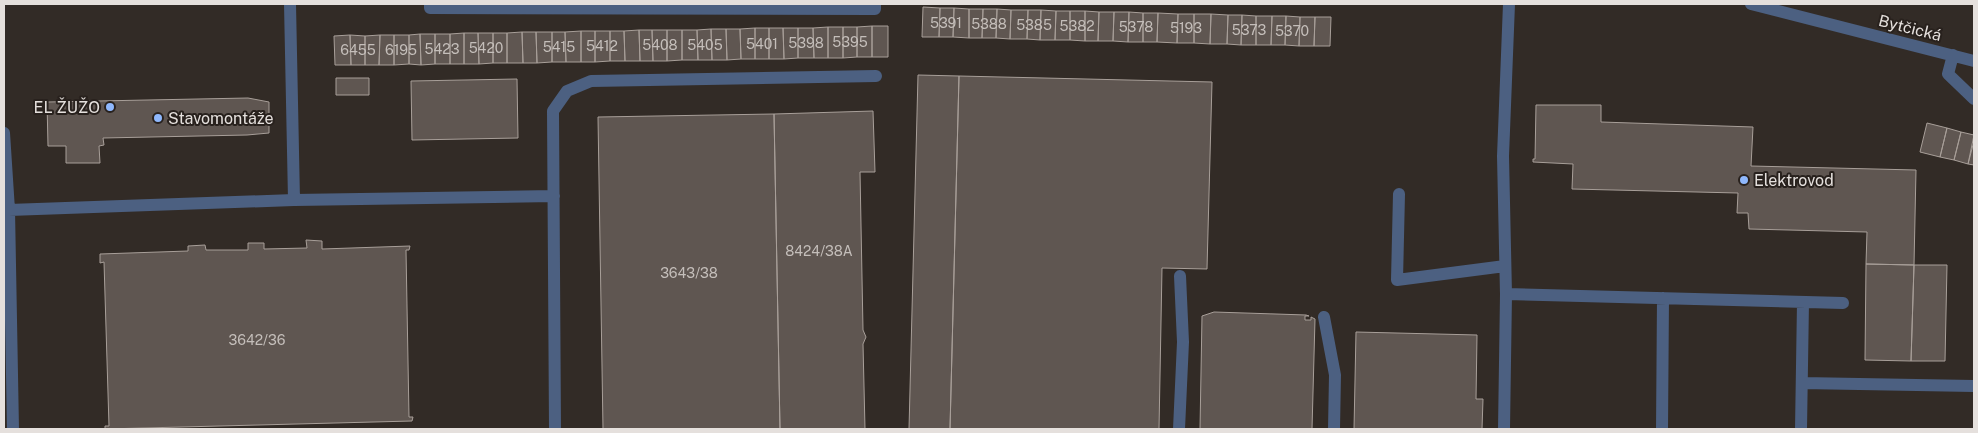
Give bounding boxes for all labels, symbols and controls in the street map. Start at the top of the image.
street label: Bytčická [1877,11,1943,45]
house number: 5391 [930,15,962,31]
house number: 5388 [971,16,1007,32]
house number: 5385 [1016,17,1052,33]
house number: 5382 [1059,18,1095,34]
house number: 5378 [1119,19,1153,35]
house number: 5193 [1170,20,1202,36]
house number: 5373 [1232,22,1266,38]
house number: 5370 [1275,23,1309,39]
house number: 5395 [832,34,868,50]
house number: 5398 [788,35,824,51]
house number: 5401 [746,36,778,52]
house number: 5408 [642,37,678,53]
house number: 5405 [687,37,723,53]
house number: 5412 [586,38,618,54]
house number: 5415 [543,39,575,55]
house number: 5420 [469,40,503,56]
house number: 5423 [425,41,460,57]
house number: 6455 [340,42,376,58]
house number: 6195 [385,42,417,58]
place label: EL ŽUŽO [33,97,100,117]
marker: EL ŽUŽO [104,101,116,113]
place label: Stavomontáže [168,109,274,128]
marker: Stavomontáže [152,112,164,124]
place label: Elektrovod [1754,171,1834,190]
marker: Elektrovod [1738,174,1750,186]
house number: 8424/38A [785,243,853,259]
house number: 3643/38 [660,265,718,281]
house number: 3642/36 [229,332,286,348]

